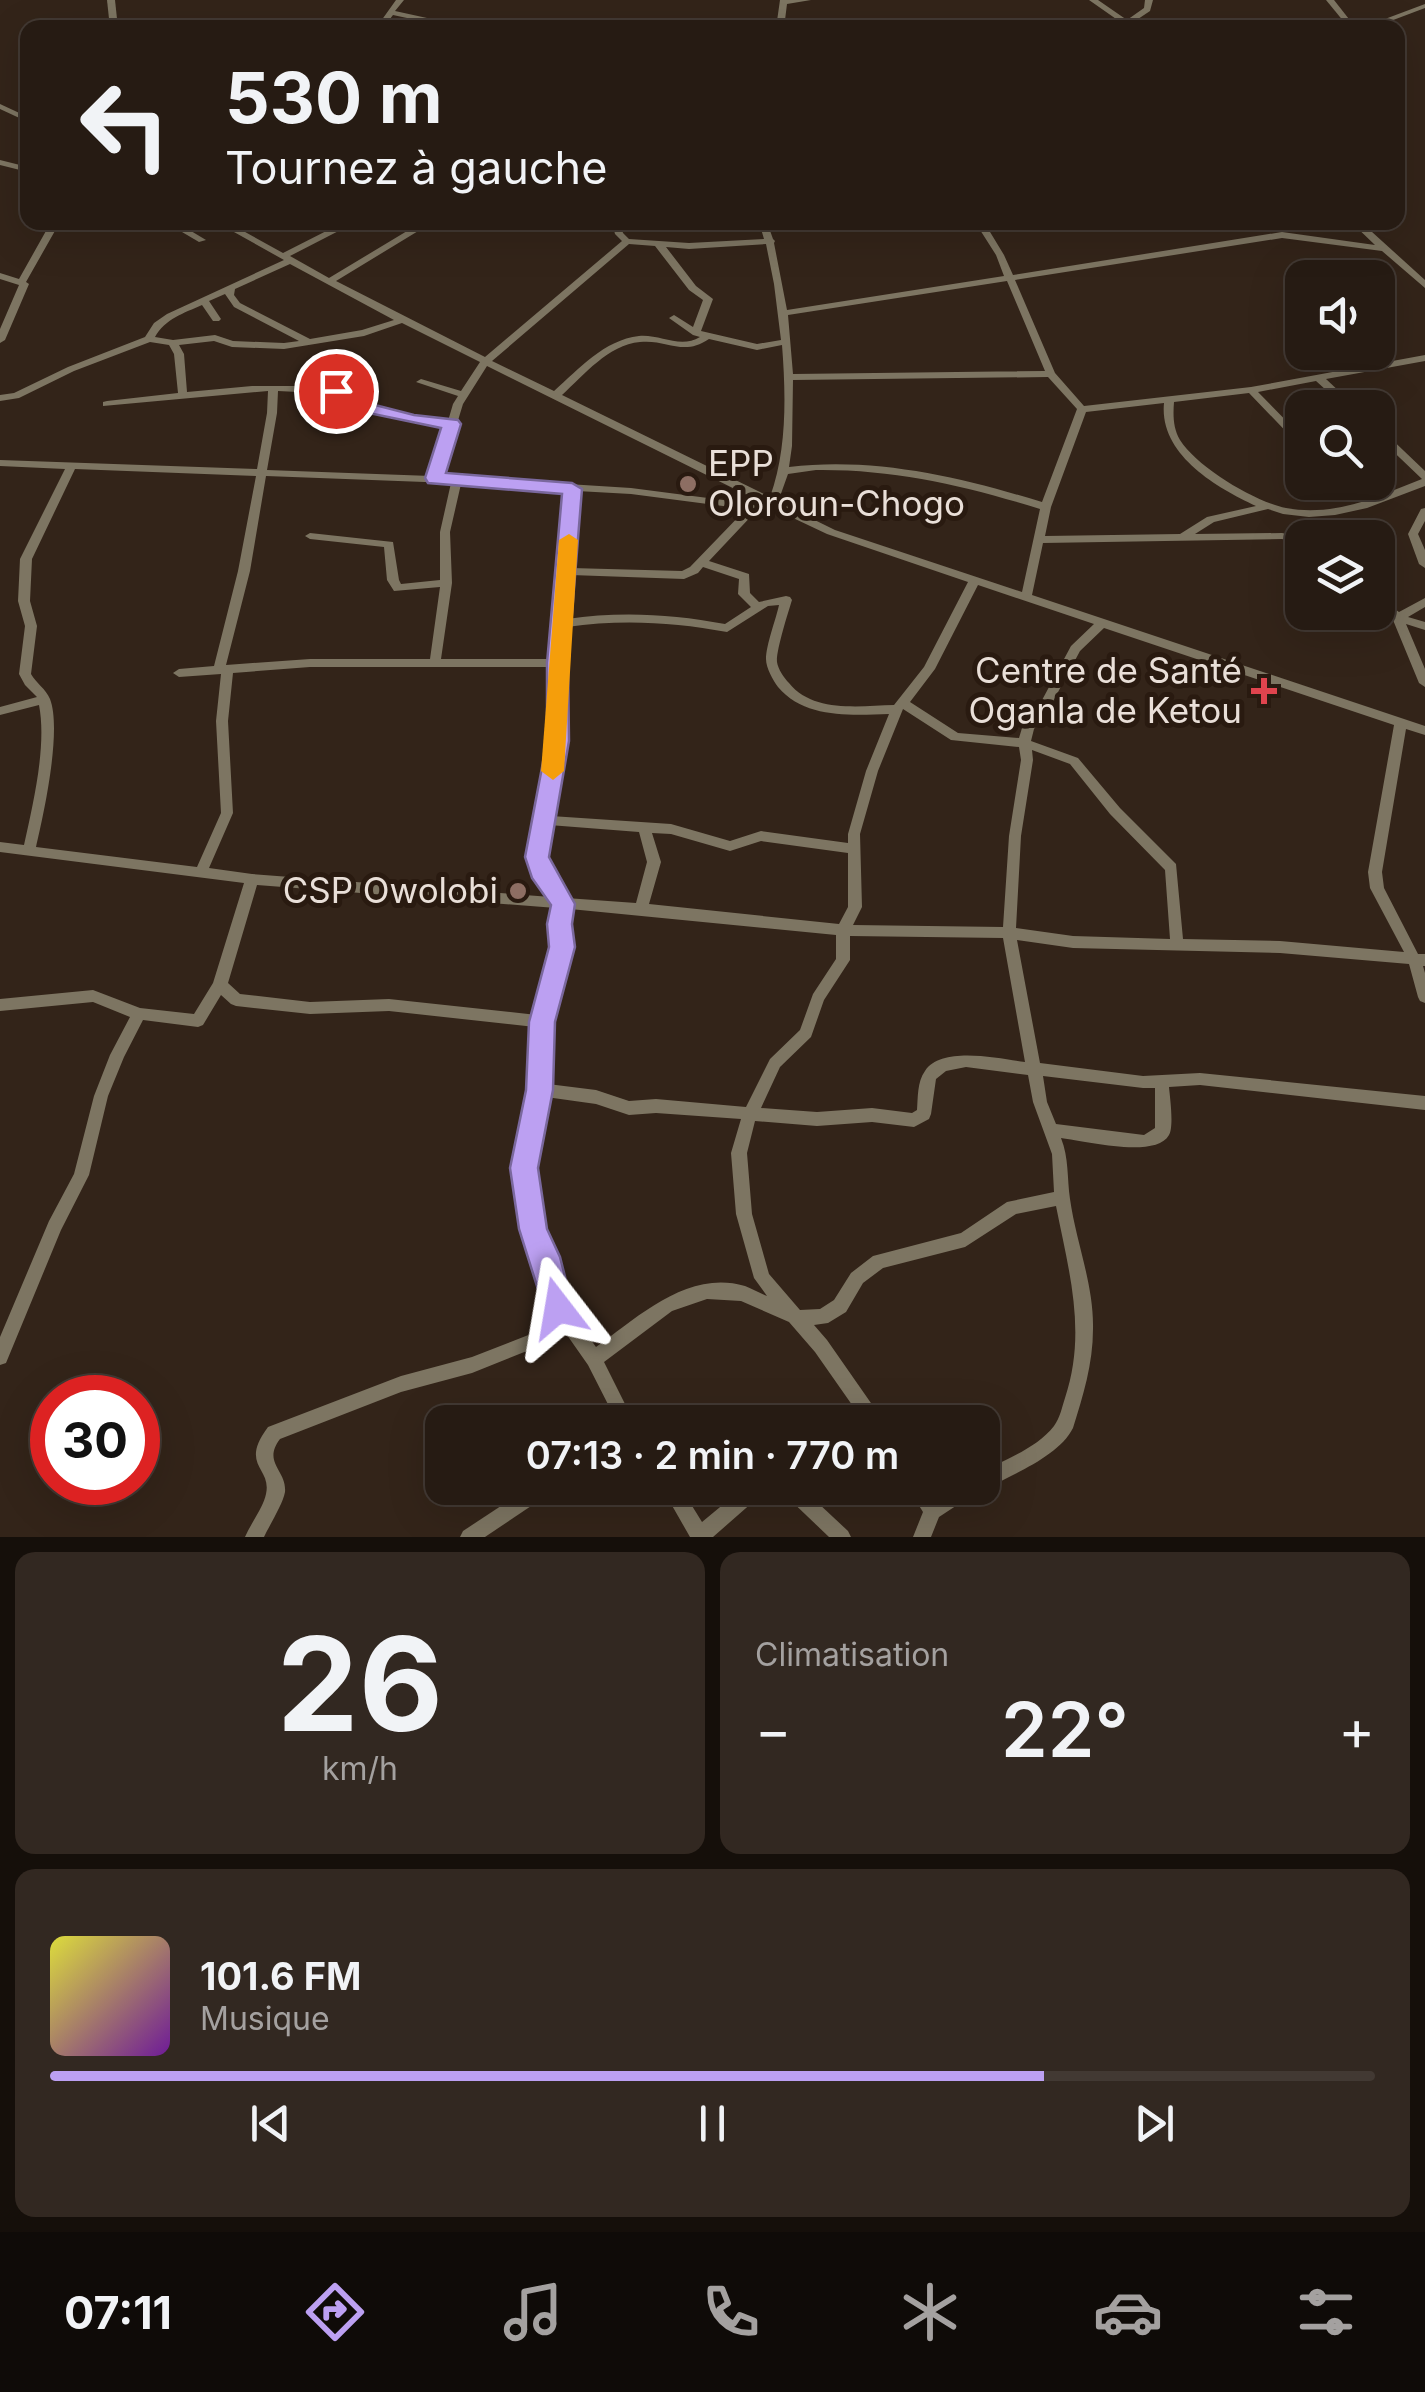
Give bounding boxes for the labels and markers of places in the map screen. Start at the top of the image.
pin [294,349,379,434]
place label: EPP Oloroun-Chogo [708,442,965,524]
marker: EPP Oloroun-Chogo [677,473,699,495]
place label: Centre de Santé Oganla de Ketou [968,649,1242,731]
marker: Centre de Santé Oganla de Ketou [1251,678,1277,704]
place label: CSP Owolobi [283,869,498,911]
marker: CSP Owolobi [507,880,529,902]

